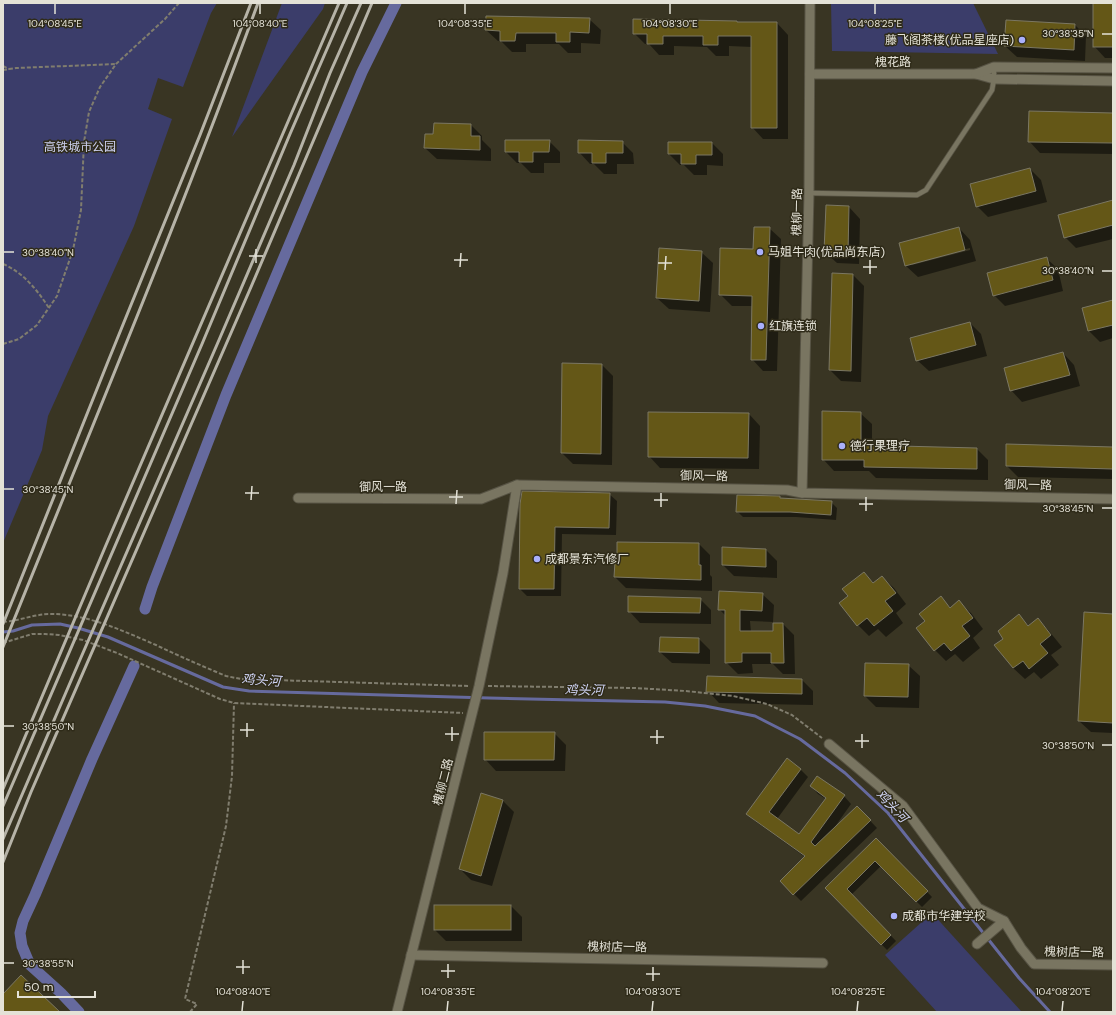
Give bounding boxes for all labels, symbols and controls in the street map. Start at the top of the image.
text: 104°08'45"E [28,17,82,30]
text: 104°08'40"E [233,17,288,30]
text: 104°08'35"E [438,17,493,30]
text: 104°08'30"E [642,17,698,30]
text: 104°08'25"E [848,17,902,30]
text: 30°38'35"N [1042,27,1094,40]
place label: 藤飞阁茶楼(优品星座店) [885,32,1014,48]
marker: 藤飞阁茶楼(优品星座店) [1017,35,1027,45]
street label: 槐花路 [875,54,911,70]
park label: 高铁城市公园 [44,139,116,155]
street label: 槐柳一路 [789,188,805,236]
place label: 马姐牛肉(优品尚东店) [768,244,885,260]
text: 30°38'40"N [22,246,74,259]
marker: 马姐牛肉(优品尚东店) [755,247,765,257]
text: 30°38'40"N [1042,264,1094,277]
place label: 红旗连锁 [769,318,817,334]
marker: 红旗连锁 [756,321,766,331]
place label: 德行果理疗 [850,438,910,454]
marker: 德行果理疗 [837,441,847,451]
street label: 御风一路 [680,468,728,484]
street label: 御风一路 [1004,477,1052,493]
street label: 御风一路 [359,479,407,495]
text: 30°38'45"N [22,483,74,496]
text: 30°38'45"N [1042,502,1094,515]
place label: 成都景东汽修厂 [545,551,629,567]
marker: 成都景东汽修厂 [532,554,542,564]
water label: 鸡头河 [241,670,284,690]
water label: 鸡头河 [564,681,607,699]
text: 30°38'50"N [22,720,74,733]
text: 30°38'50"N [1042,739,1094,752]
street label: 槐柳二路 [429,757,457,807]
water label: 鸡头河 [872,786,914,828]
place label: 成都市华建学校 [902,908,986,924]
marker: 成都市华建学校 [889,911,899,921]
street label: 槐树店一路 [587,938,647,956]
street label: 槐树店一路 [1044,943,1104,961]
text: 30°38'55"N [22,957,74,970]
scale bar [18,973,95,999]
text: 50 m [24,979,53,995]
text: 104°08'40"E [216,985,271,998]
text: 104°08'35"E [421,985,476,998]
text: 104°08'30"E [625,985,681,998]
text: 104°08'25"E [831,985,885,998]
text: 104°08'20"E [1035,985,1091,998]

